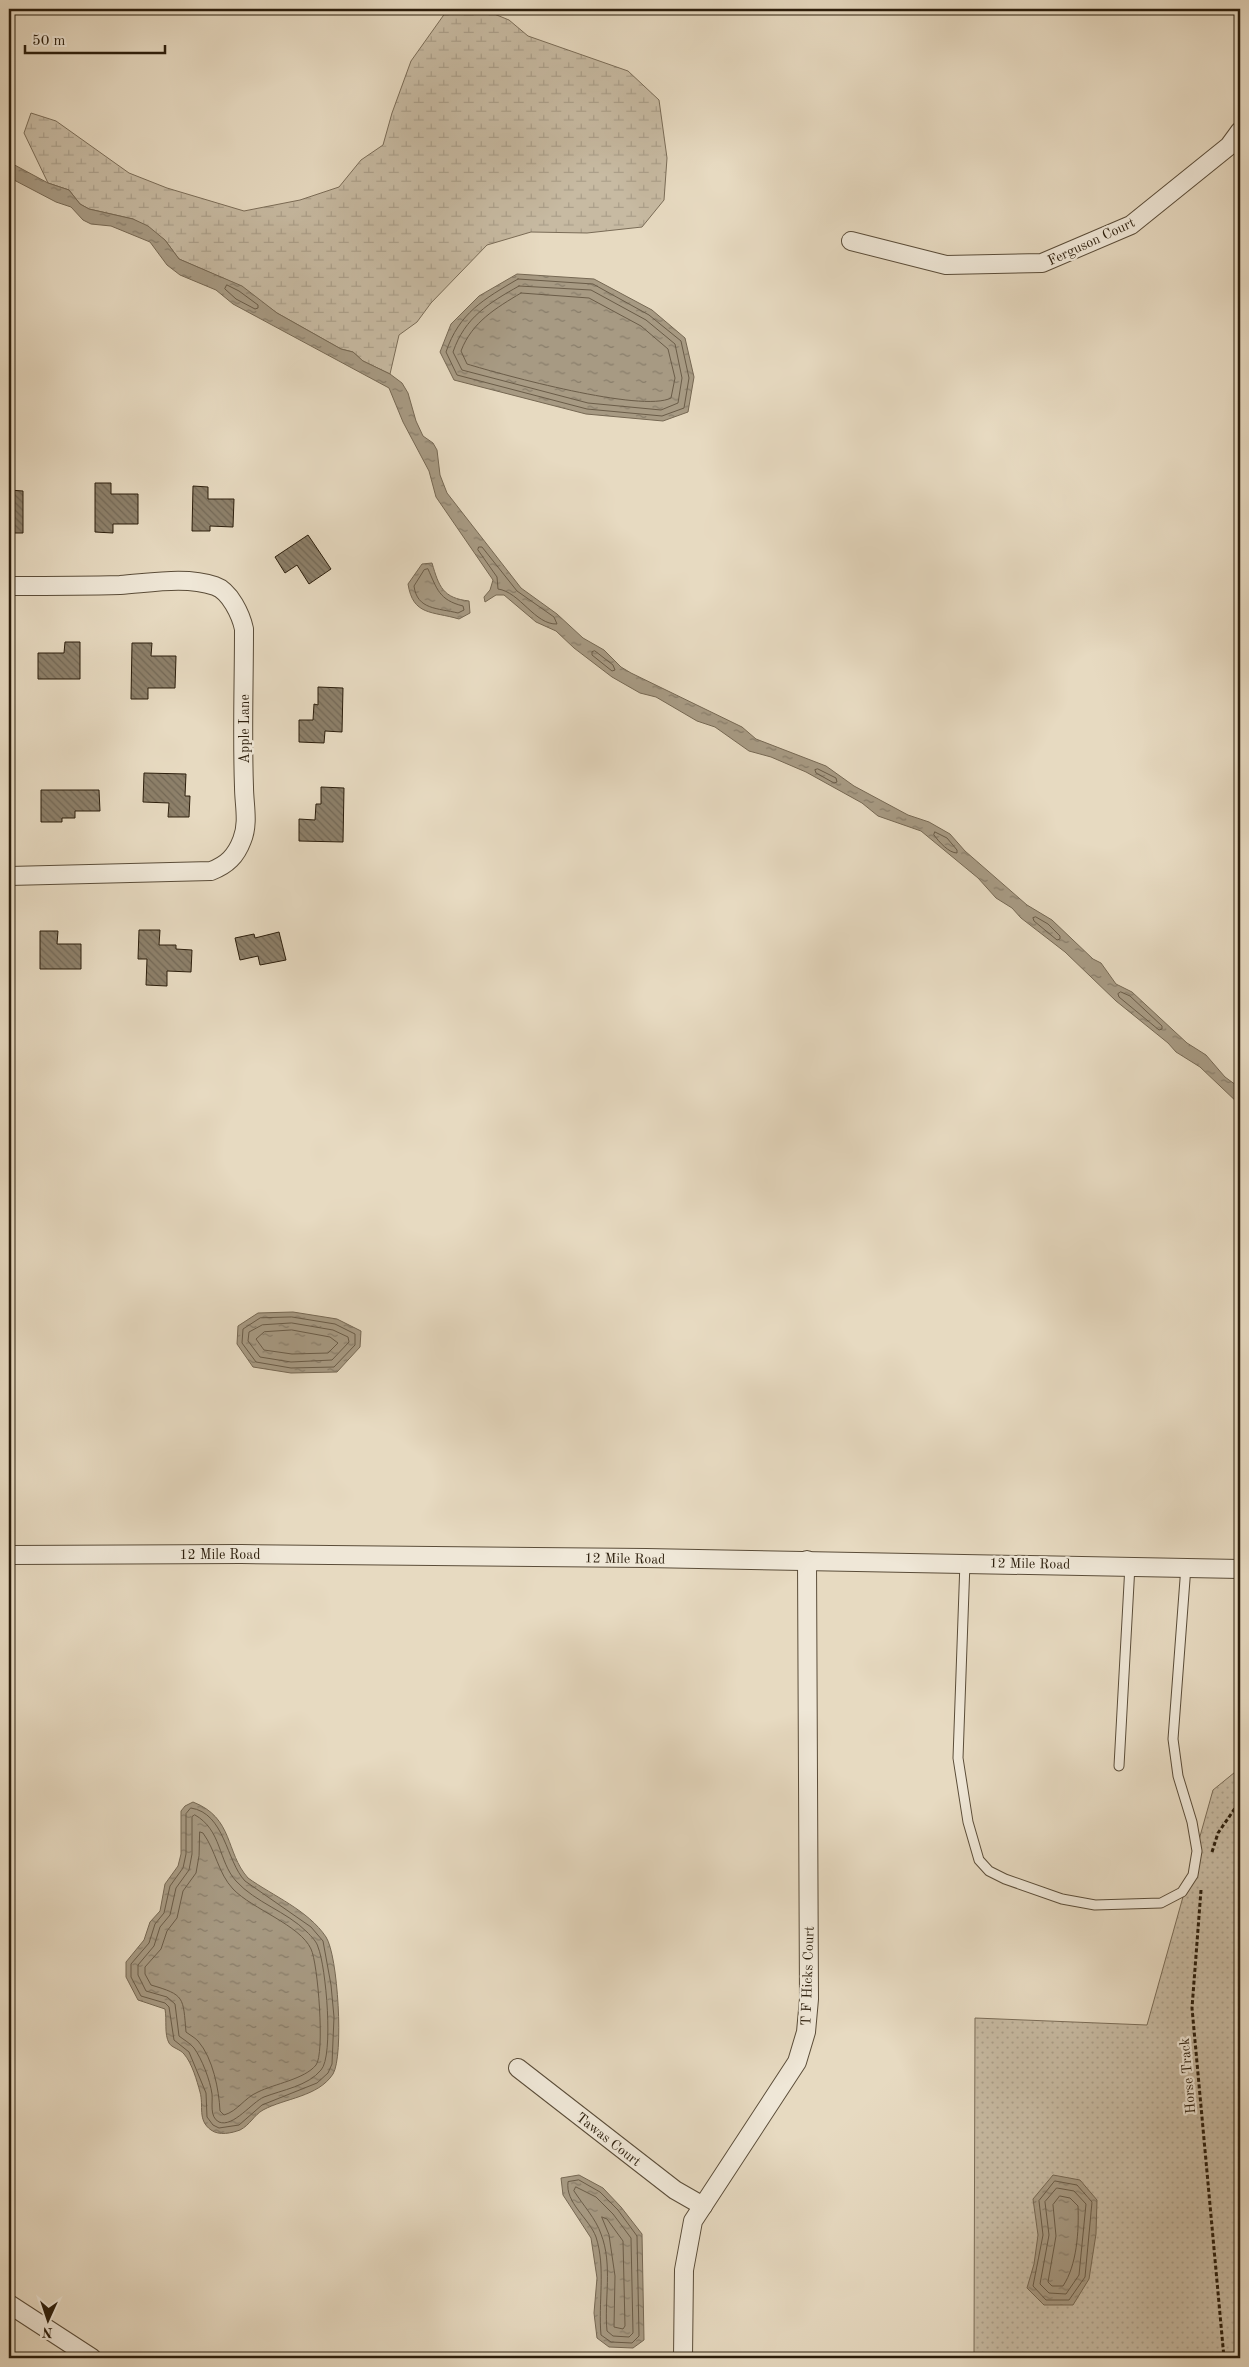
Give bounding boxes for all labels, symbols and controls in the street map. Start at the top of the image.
scale bar [25,22,165,54]
text: 50 m [32,34,66,49]
street label: Ferguson Court [1046,216,1137,268]
street label: Apple Lane [238,694,252,764]
street label: 12 Mile Road [179,1548,261,1562]
street label: 12 Mile Road [584,1551,666,1567]
street label: 12 Mile Road [989,1556,1071,1572]
street label: T F Hicks Court [799,1926,817,2026]
street label: Horse Track [1178,2037,1198,2114]
street label: Tawas Court [573,2110,643,2169]
north arrow [22,2294,72,2344]
text: N [41,2325,53,2339]

